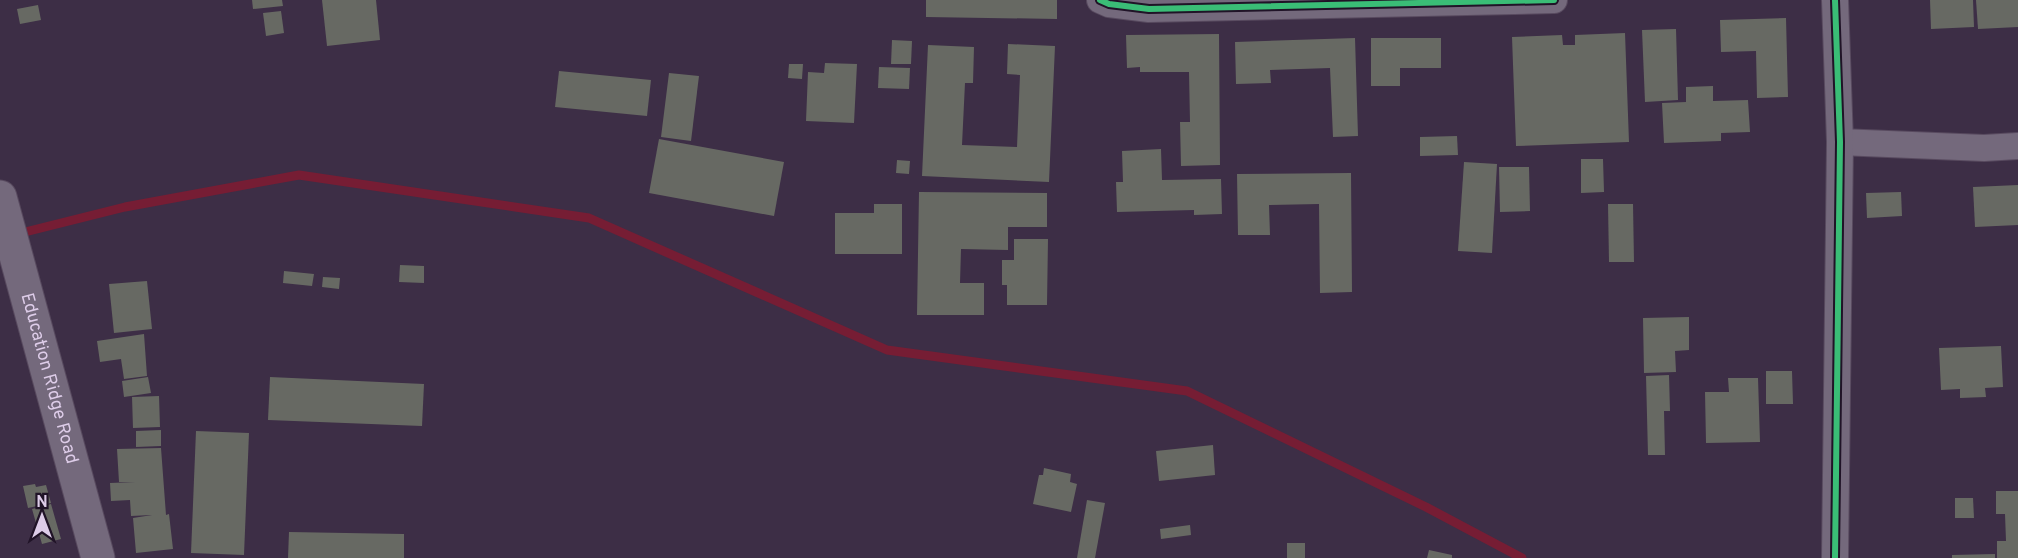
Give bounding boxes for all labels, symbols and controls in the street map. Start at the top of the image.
street label: Education Ridge Road [15,290,83,466]
north arrow [12,486,72,546]
text: N [36,493,48,513]

